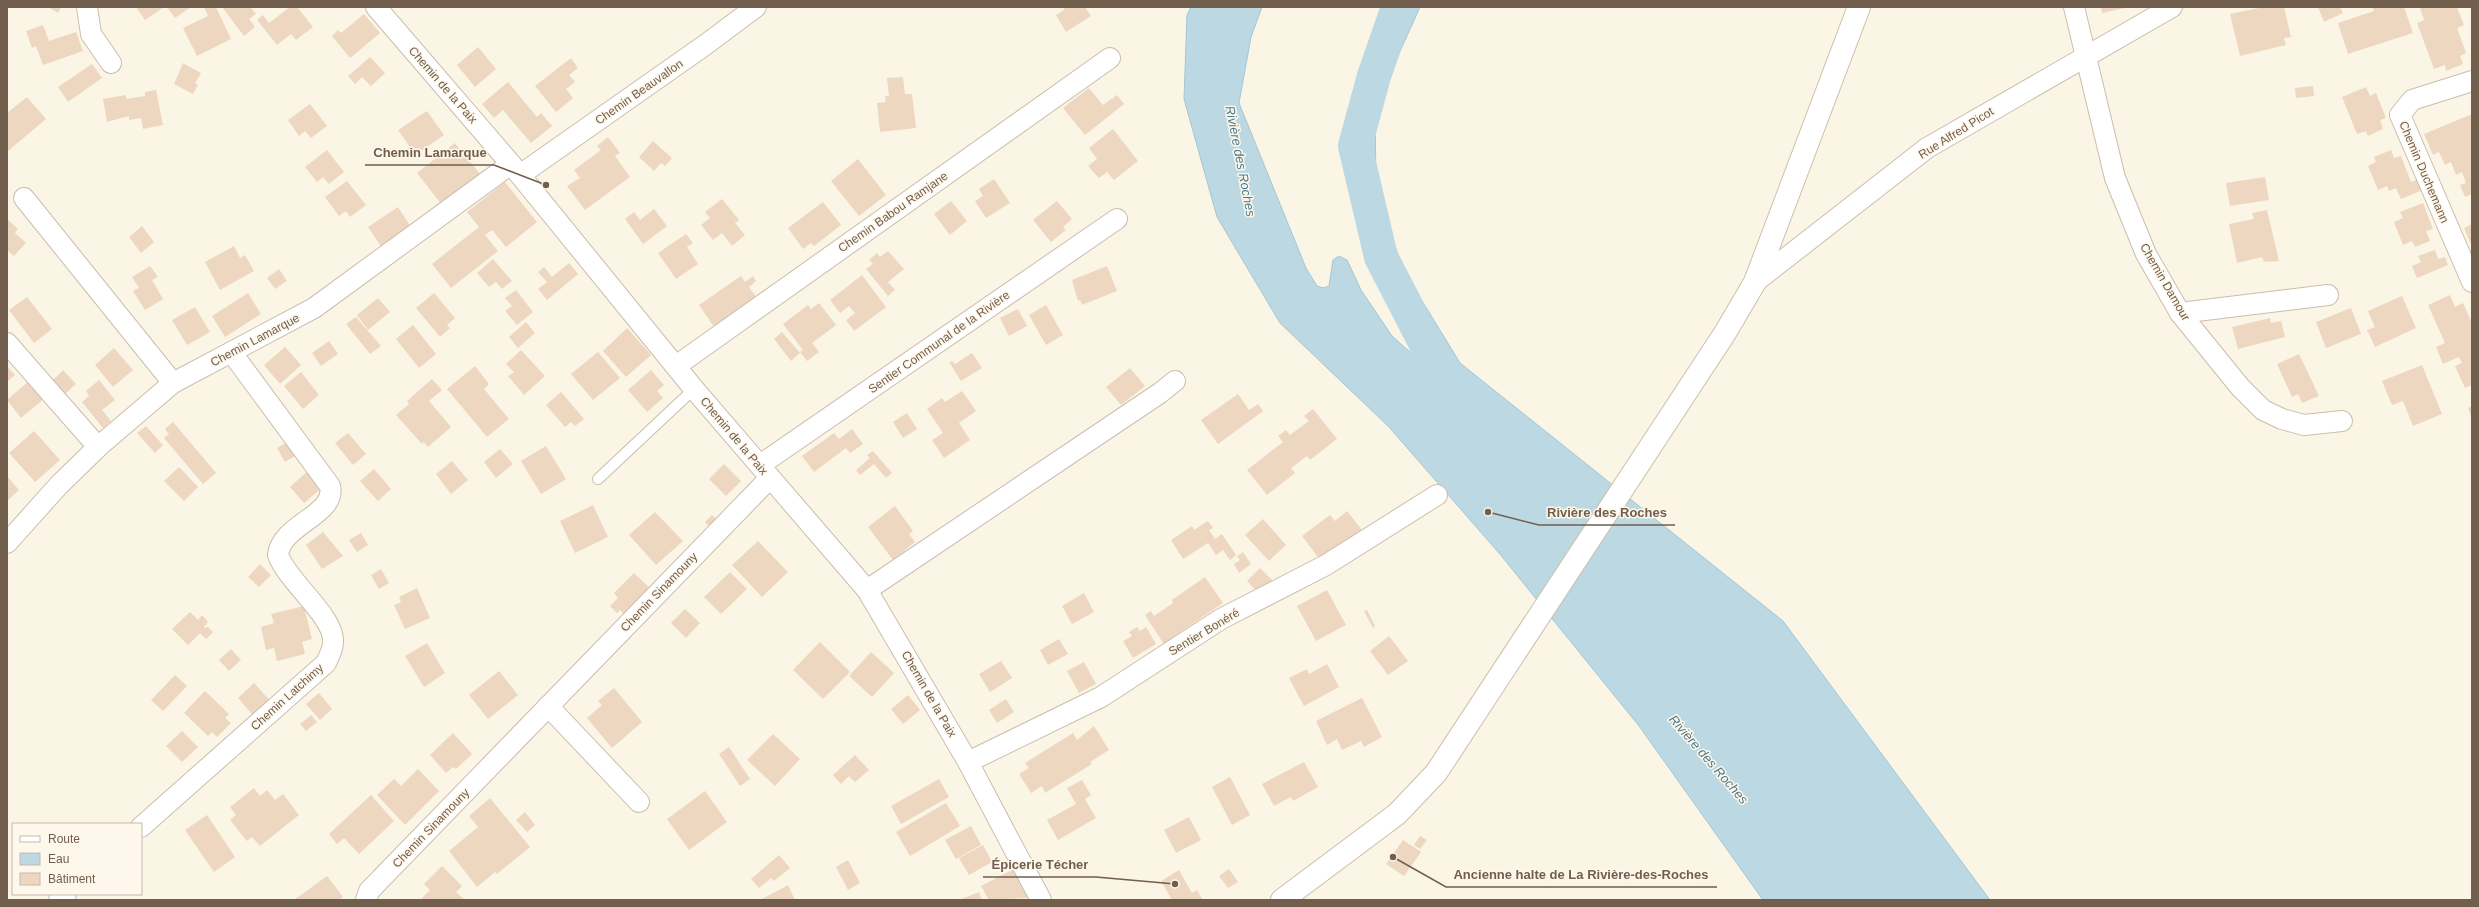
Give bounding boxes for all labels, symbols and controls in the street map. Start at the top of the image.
street label: Chemin de la Paix [406,44,480,126]
street label: Chemin Beauvallon [592,56,686,128]
water label: Rivière des Roches [1222,104,1259,218]
street label: Rue Alfred Picot [1916,104,1997,162]
street label: Chemin Duchemann [2396,119,2452,225]
callout: Chemin Lamarque [365,140,494,165]
text: Chemin Lamarque [373,145,487,160]
street label: Chemin Babou Ramjane [835,169,951,255]
street label: Chemin Damour [2137,241,2193,323]
street label: Sentier Communal de la Rivière [866,287,1013,396]
street label: Chemin Lamarque [208,310,302,369]
street label: Chemin de la Paix [697,394,771,478]
callout: Rivière des Roches [1539,500,1675,525]
text: Rivière des Roches [1547,505,1667,520]
street label: Chemin Sinamouny [618,549,700,635]
street label: Sentier Bonéré [1166,605,1242,659]
street label: Chemin de la Paix [899,648,959,740]
street label: Chemin Latchimy [248,661,326,733]
water label: Rivière des Roches [1666,712,1752,807]
street label: Chemin Sinamouny [390,785,472,871]
legend [12,823,142,895]
text: Route [48,832,80,846]
text: Eau [48,852,69,866]
callout: Épicerie Técher [983,852,1096,877]
text: Épicerie Técher [992,857,1088,872]
callout: Ancienne halte de La Rivière-des-Roches [1446,862,1717,887]
text: Ancienne halte de La Rivière-des-Roches [1453,867,1709,882]
text: Bâtiment [48,872,96,886]

